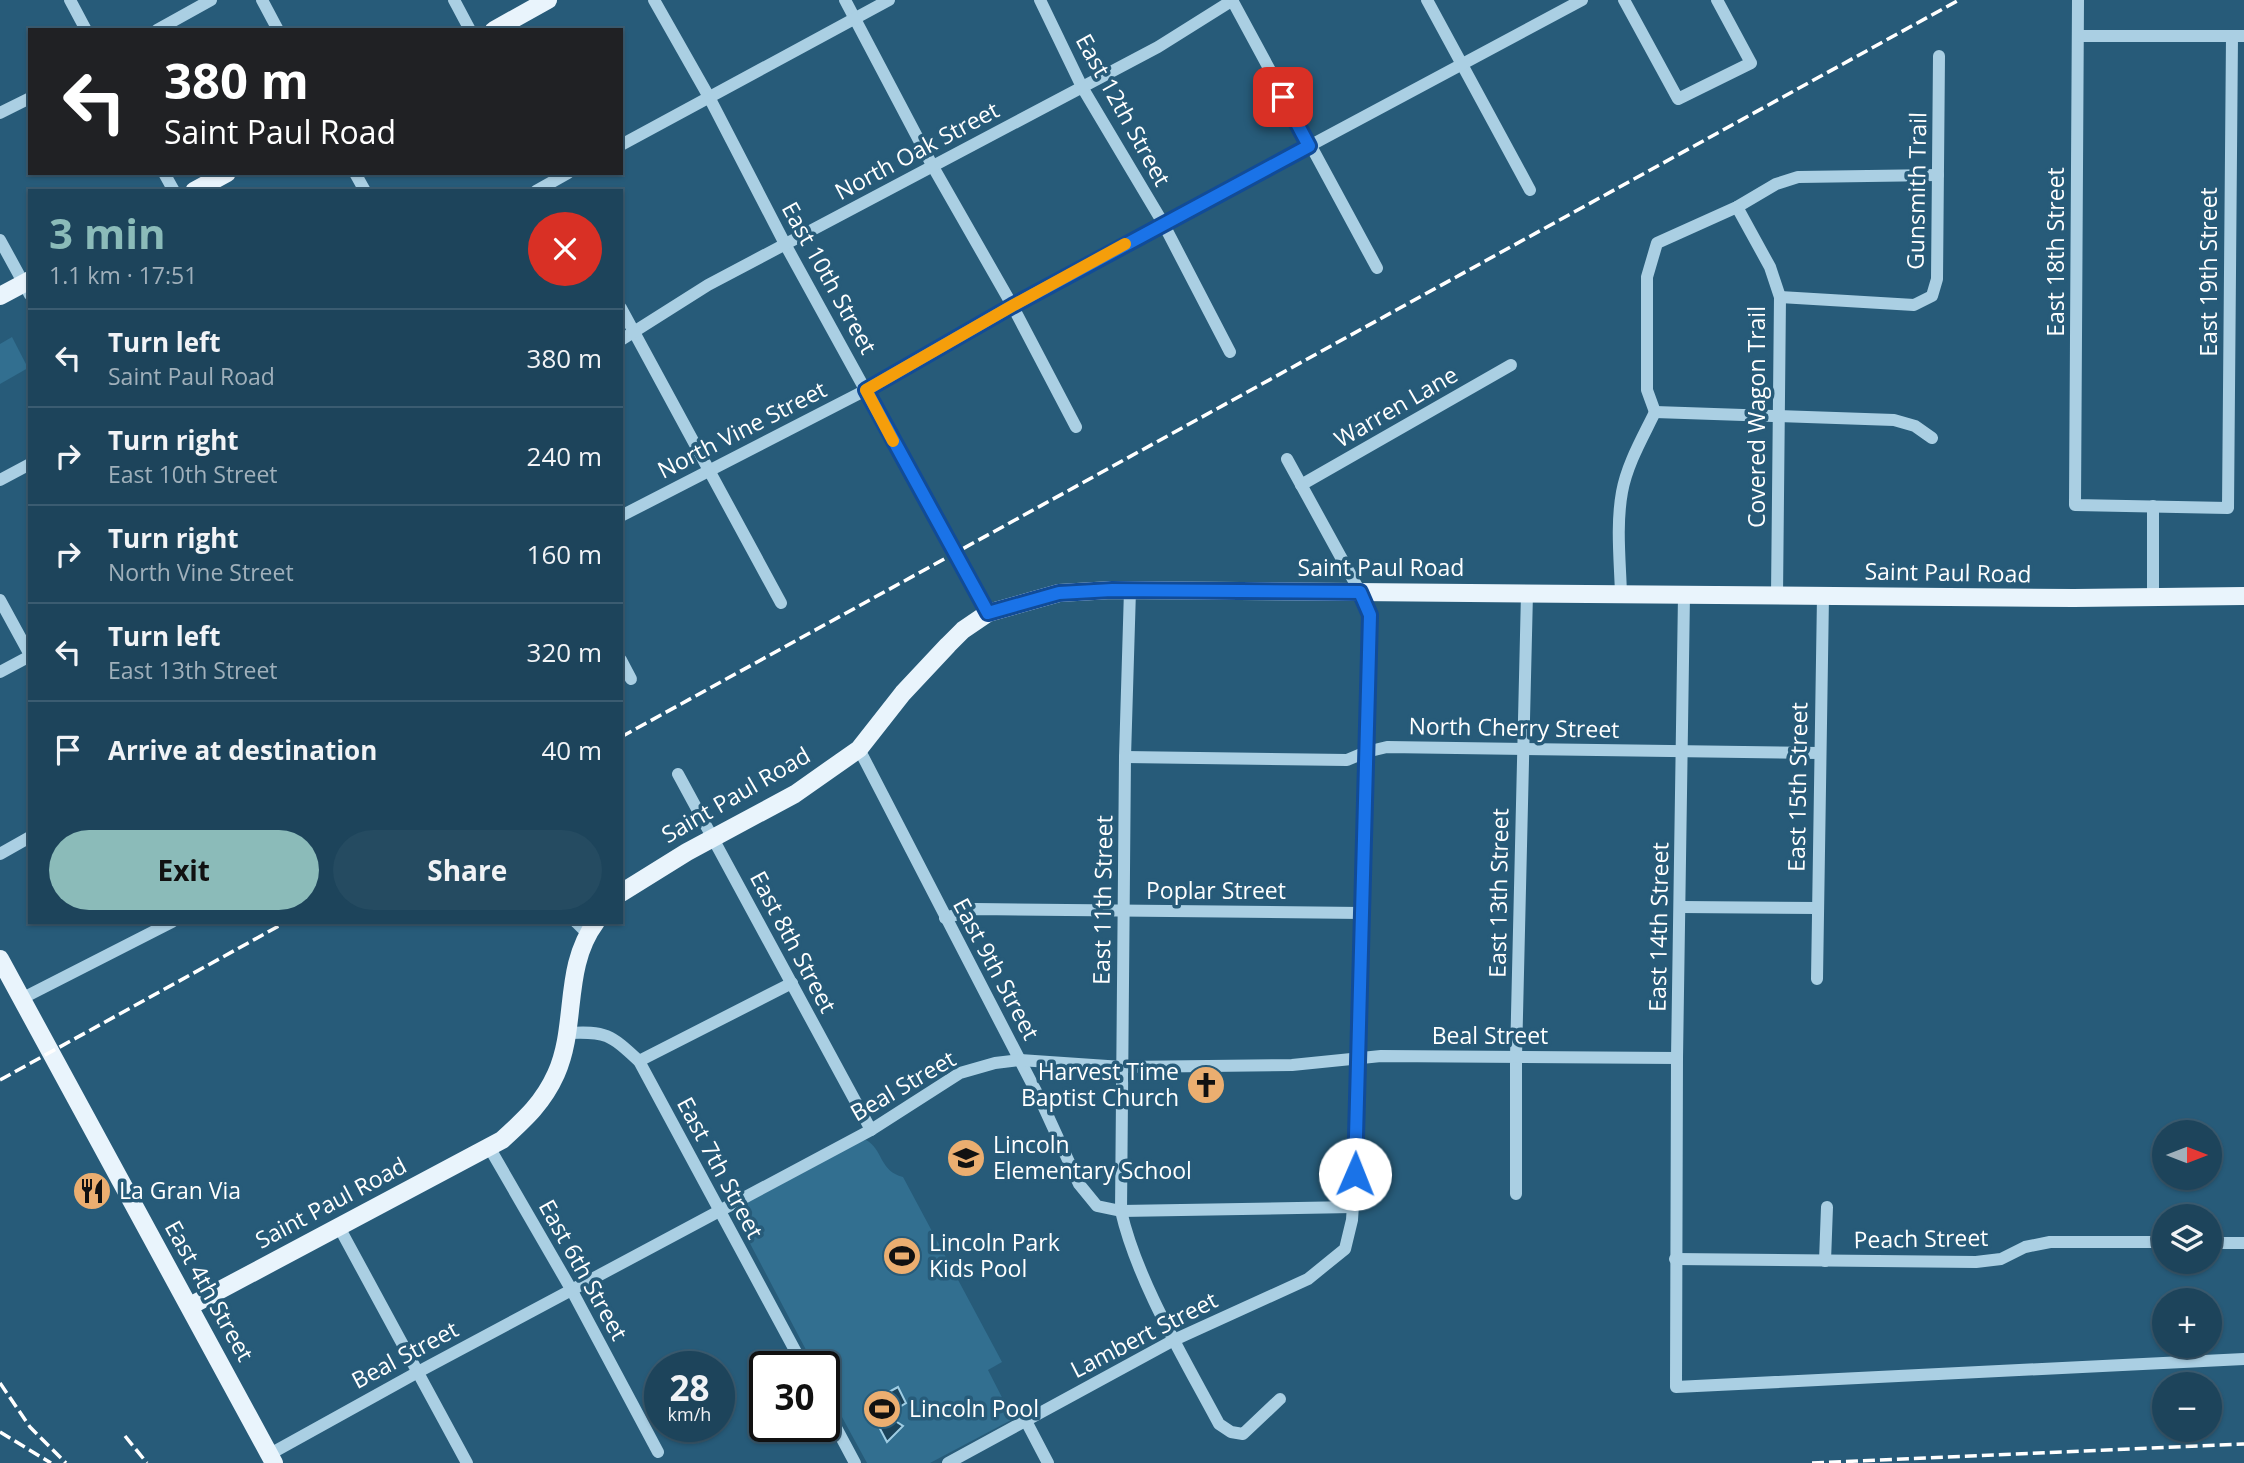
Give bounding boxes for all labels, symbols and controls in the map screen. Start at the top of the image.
street label: East 12th Street [1069,28,1179,191]
text: 380 m [164,47,309,113]
icon: left [49,56,140,147]
pin [1253,67,1313,127]
icon: arrive [1264,78,1302,116]
street label: North Oak Street [829,93,1004,207]
text: Saint Paul Road [164,110,396,153]
street label: Gunsmith Trail [1899,112,1933,270]
street label: East 18th Street [2039,167,2071,337]
street label: East 19th Street [2192,187,2224,357]
street label: East 10th Street [775,196,885,359]
text: 3 min [49,204,166,261]
button: close [528,212,602,286]
text: 1.1 km · 17:51 [49,259,197,291]
street label: Covered Wagon Trail [1740,306,1772,528]
text: Turn left [108,324,220,360]
icon: left [49,339,87,377]
text: 380 m [527,340,602,376]
street label: Warren Lane [1328,358,1463,454]
text: Saint Paul Road [108,360,275,392]
street label: North Vine Street [652,373,831,485]
text: Turn right [108,422,239,458]
icon: right [49,437,87,475]
text: 240 m [527,438,602,474]
text: East 10th Street [108,458,278,490]
text: Turn right [108,520,239,556]
icon: right [49,535,87,573]
text: 160 m [527,536,602,572]
street label: Saint Paul Road [1298,551,1464,583]
street label: Saint Paul Road [1864,555,2032,589]
text: North Vine Street [108,556,294,588]
text: Turn left [108,618,220,654]
icon: left [49,633,87,671]
text: 320 m [527,634,602,670]
text: East 13th Street [108,654,278,686]
street label: East 15th Street [1780,702,1814,872]
street label: North Cherry Street [1408,709,1620,745]
icon: arrive [49,731,87,769]
text: Arrive at destination [108,732,377,768]
text: 40 m [541,732,602,768]
street label: Saint Paul Road [655,739,816,850]
street label: East 13th Street [1481,808,1515,978]
street label: East 11th Street [1085,815,1119,985]
button: Exit [49,830,319,910]
button: Share [333,830,602,910]
street label: East 14th Street [1641,842,1675,1012]
street label: East 8th Street [743,865,845,1018]
street label: Poplar Street [1146,874,1286,906]
street label: East 9th Street [946,892,1048,1045]
street label: Beal Street [1432,1019,1548,1051]
street label: Beal Street [844,1042,961,1128]
place label: Harvest Time Baptist Church [1021,1055,1179,1113]
church icon: Harvest Time Baptist Church [1185,1064,1227,1106]
street label: East 7th Street [670,1091,772,1244]
north arrow [2152,1120,2222,1190]
map controls [2152,1120,2222,1442]
place label: Lincoln Elementary School [993,1128,1192,1186]
school or university icon: Lincoln Elementary School [945,1137,987,1179]
position arrow [1318,1137,1392,1211]
street label: Saint Paul Road [249,1149,412,1255]
restaurant icon: La Gran Via [71,1170,113,1212]
place label: La Gran Via [119,1174,241,1206]
street label: East 6th Street [532,1193,636,1346]
button: layers [2152,1204,2222,1274]
street label: East 4th Street [158,1214,262,1367]
street label: Peach Street [1853,1221,1989,1255]
place label: Lincoln Park Kids Pool [929,1226,1060,1284]
sports icon: Lincoln Park Kids Pool [881,1235,923,1277]
street label: Lambert Street [1065,1283,1222,1385]
button: + [2152,1288,2222,1358]
street label: Beal Street [346,1313,464,1396]
speed limit sign: 30 [749,1351,840,1442]
text: 28 [669,1364,710,1411]
button: − [2152,1372,2222,1442]
sports icon: Lincoln Pool [861,1388,903,1430]
place label: Lincoln Pool [909,1392,1039,1424]
text: km/h [668,1402,711,1426]

